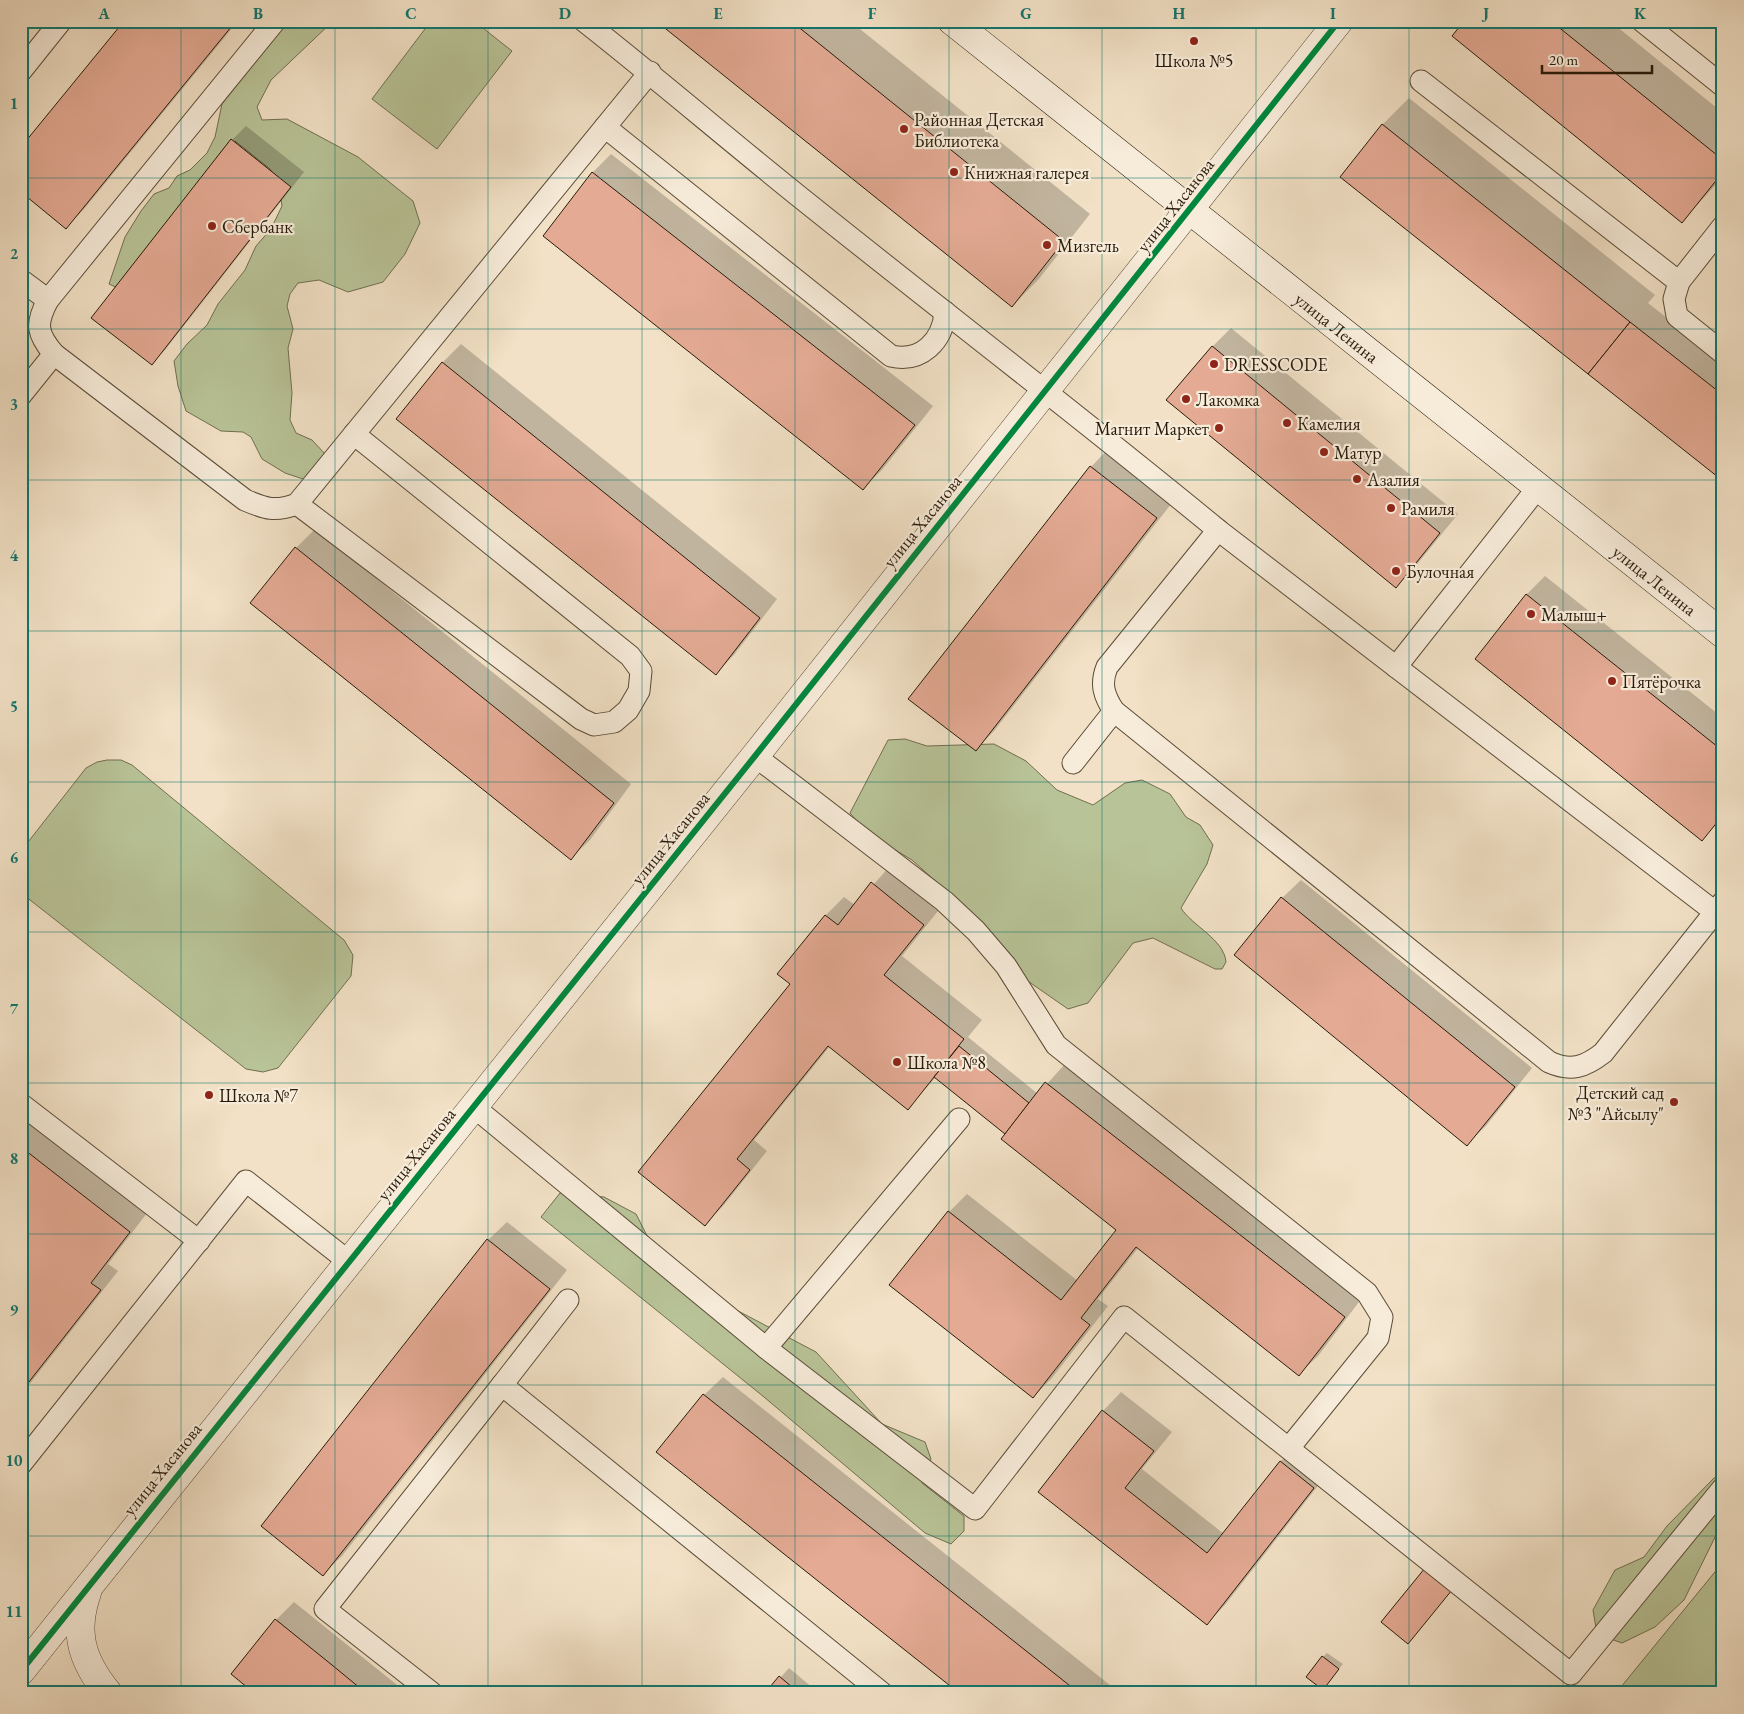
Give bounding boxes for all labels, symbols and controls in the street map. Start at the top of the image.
text: A [97,3,110,24]
text: B [253,3,263,24]
text: C [405,3,417,24]
text: D [559,3,571,24]
text: E [713,3,723,24]
text: F [868,3,877,24]
text: G [1020,3,1032,24]
text: H [1173,3,1186,24]
text: I [1330,3,1336,24]
text: J [1481,3,1489,24]
text: K [1634,3,1647,24]
marker: Школа №5 [1188,35,1200,47]
scale bar [1542,42,1652,74]
place label: Школа №5 [1154,49,1234,72]
text: 20 m [1549,50,1578,69]
text: 1 [10,93,18,114]
place label: Районная Детская Библиотека [914,108,1044,152]
marker: Районная Детская Библиотека [898,123,910,135]
street label: улица Хасанова [1131,153,1219,257]
place label: Книжная галерея [964,161,1089,184]
marker: Книжная галерея [948,166,960,178]
place label: Сбербанк [222,215,293,238]
marker: Сбербанк [206,220,218,232]
place label: Мизгель [1057,234,1119,257]
marker: Мизгель [1041,239,1053,251]
text: 2 [10,243,19,264]
street label: улица Ленина [1290,287,1384,368]
place label: DRESSCODE [1224,353,1328,376]
marker: DRESSCODE [1208,358,1220,370]
place label: Лакомка [1196,388,1261,411]
marker: Лакомка [1180,393,1192,405]
text: 3 [10,394,18,415]
place label: Камелия [1297,412,1361,435]
place label: Магнит Маркет [1095,417,1210,440]
marker: Камелия [1281,417,1293,429]
marker: Магнит Маркет [1213,422,1225,434]
place label: Матур [1334,441,1382,464]
marker: Матур [1318,446,1330,458]
place label: Азалия [1366,468,1420,491]
street label: улица Хасанова [878,469,967,572]
marker: Азалия [1351,473,1363,485]
place label: Рамиля [1401,497,1455,520]
marker: Рамиля [1385,502,1397,514]
street label: улица Ленина [1608,539,1702,621]
text: 4 [10,545,19,566]
place label: Булочная [1406,560,1474,583]
marker: Булочная [1390,565,1402,577]
place label: Малыш+ [1541,603,1607,626]
marker: Малыш+ [1525,608,1537,620]
place label: Пятёрочка [1622,670,1702,693]
marker: Пятёрочка [1606,675,1618,687]
text: 5 [10,696,18,717]
street label: улица Хасанова [626,786,715,889]
text: 6 [10,847,19,868]
text: 7 [10,998,19,1019]
place label: Школа №8 [907,1051,986,1074]
marker: Школа №8 [891,1056,903,1068]
place label: Детский сад №3 "Айсылу" [1568,1081,1664,1125]
place label: Школа №7 [219,1084,298,1107]
marker: Школа №7 [203,1089,215,1101]
marker: Детский сад №3 "Айсылу" [1668,1096,1680,1108]
street label: улица Хасанова [372,1102,461,1205]
text: 8 [10,1148,18,1169]
text: 9 [10,1299,19,1320]
street label: улица Хасанова [118,1417,207,1520]
text: 10 [6,1450,23,1471]
text: 11 [6,1601,22,1622]

